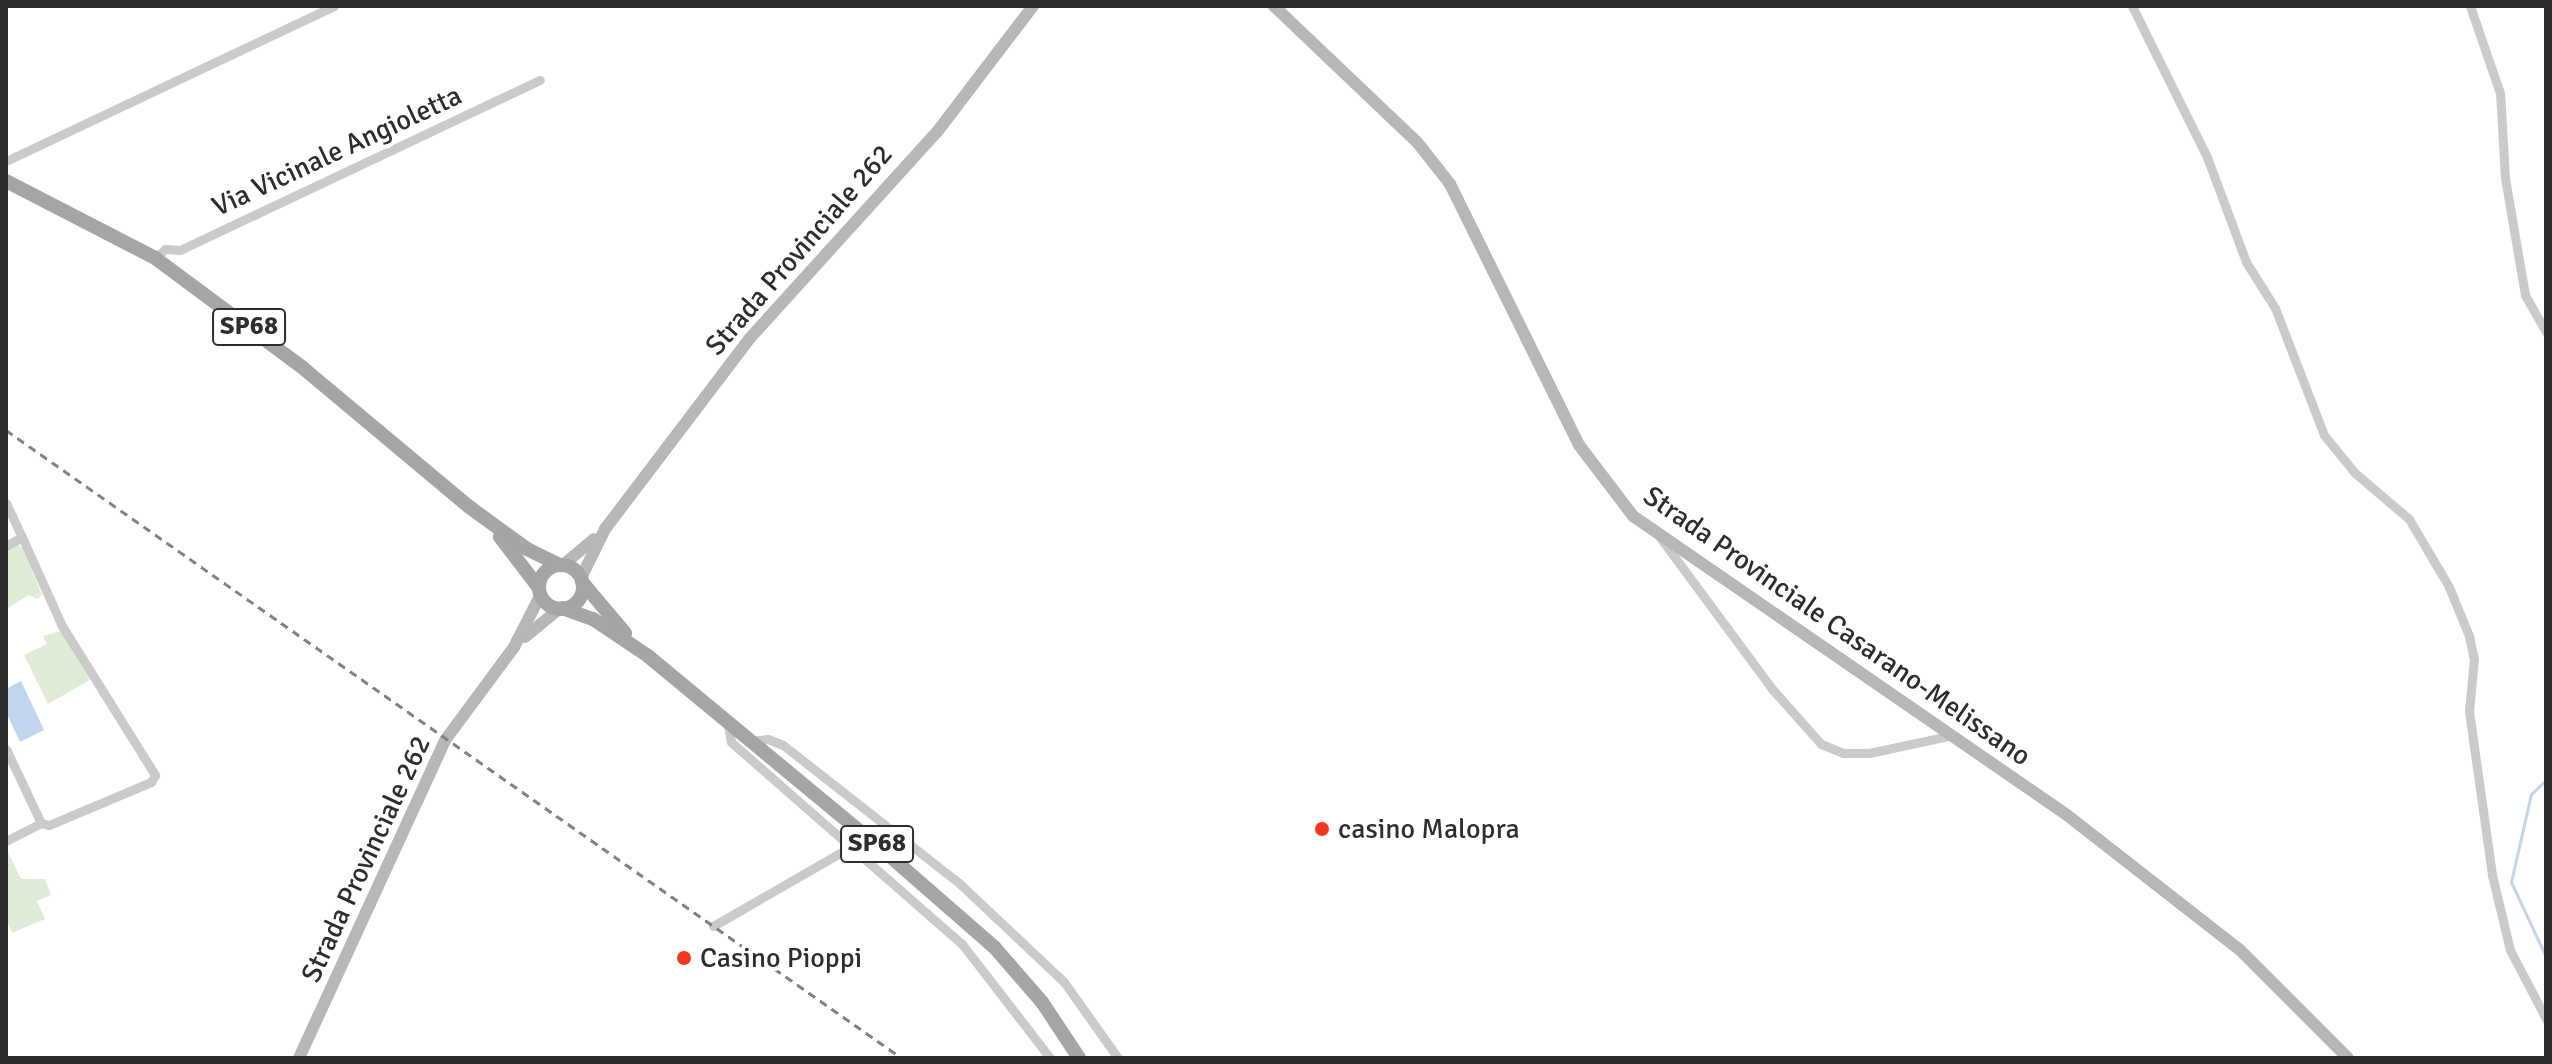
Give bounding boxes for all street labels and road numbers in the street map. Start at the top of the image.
street label: Via Vicinale Angioletta [207,78,467,224]
street label: Strada Provinciale 262 [698,138,900,362]
road number: SP68 [211,305,287,349]
street label: Strada Provinciale Casarano-Melissano [1637,479,2037,773]
street label: Strada Provinciale 262 [294,730,438,988]
road number: SP68 [839,822,915,866]

